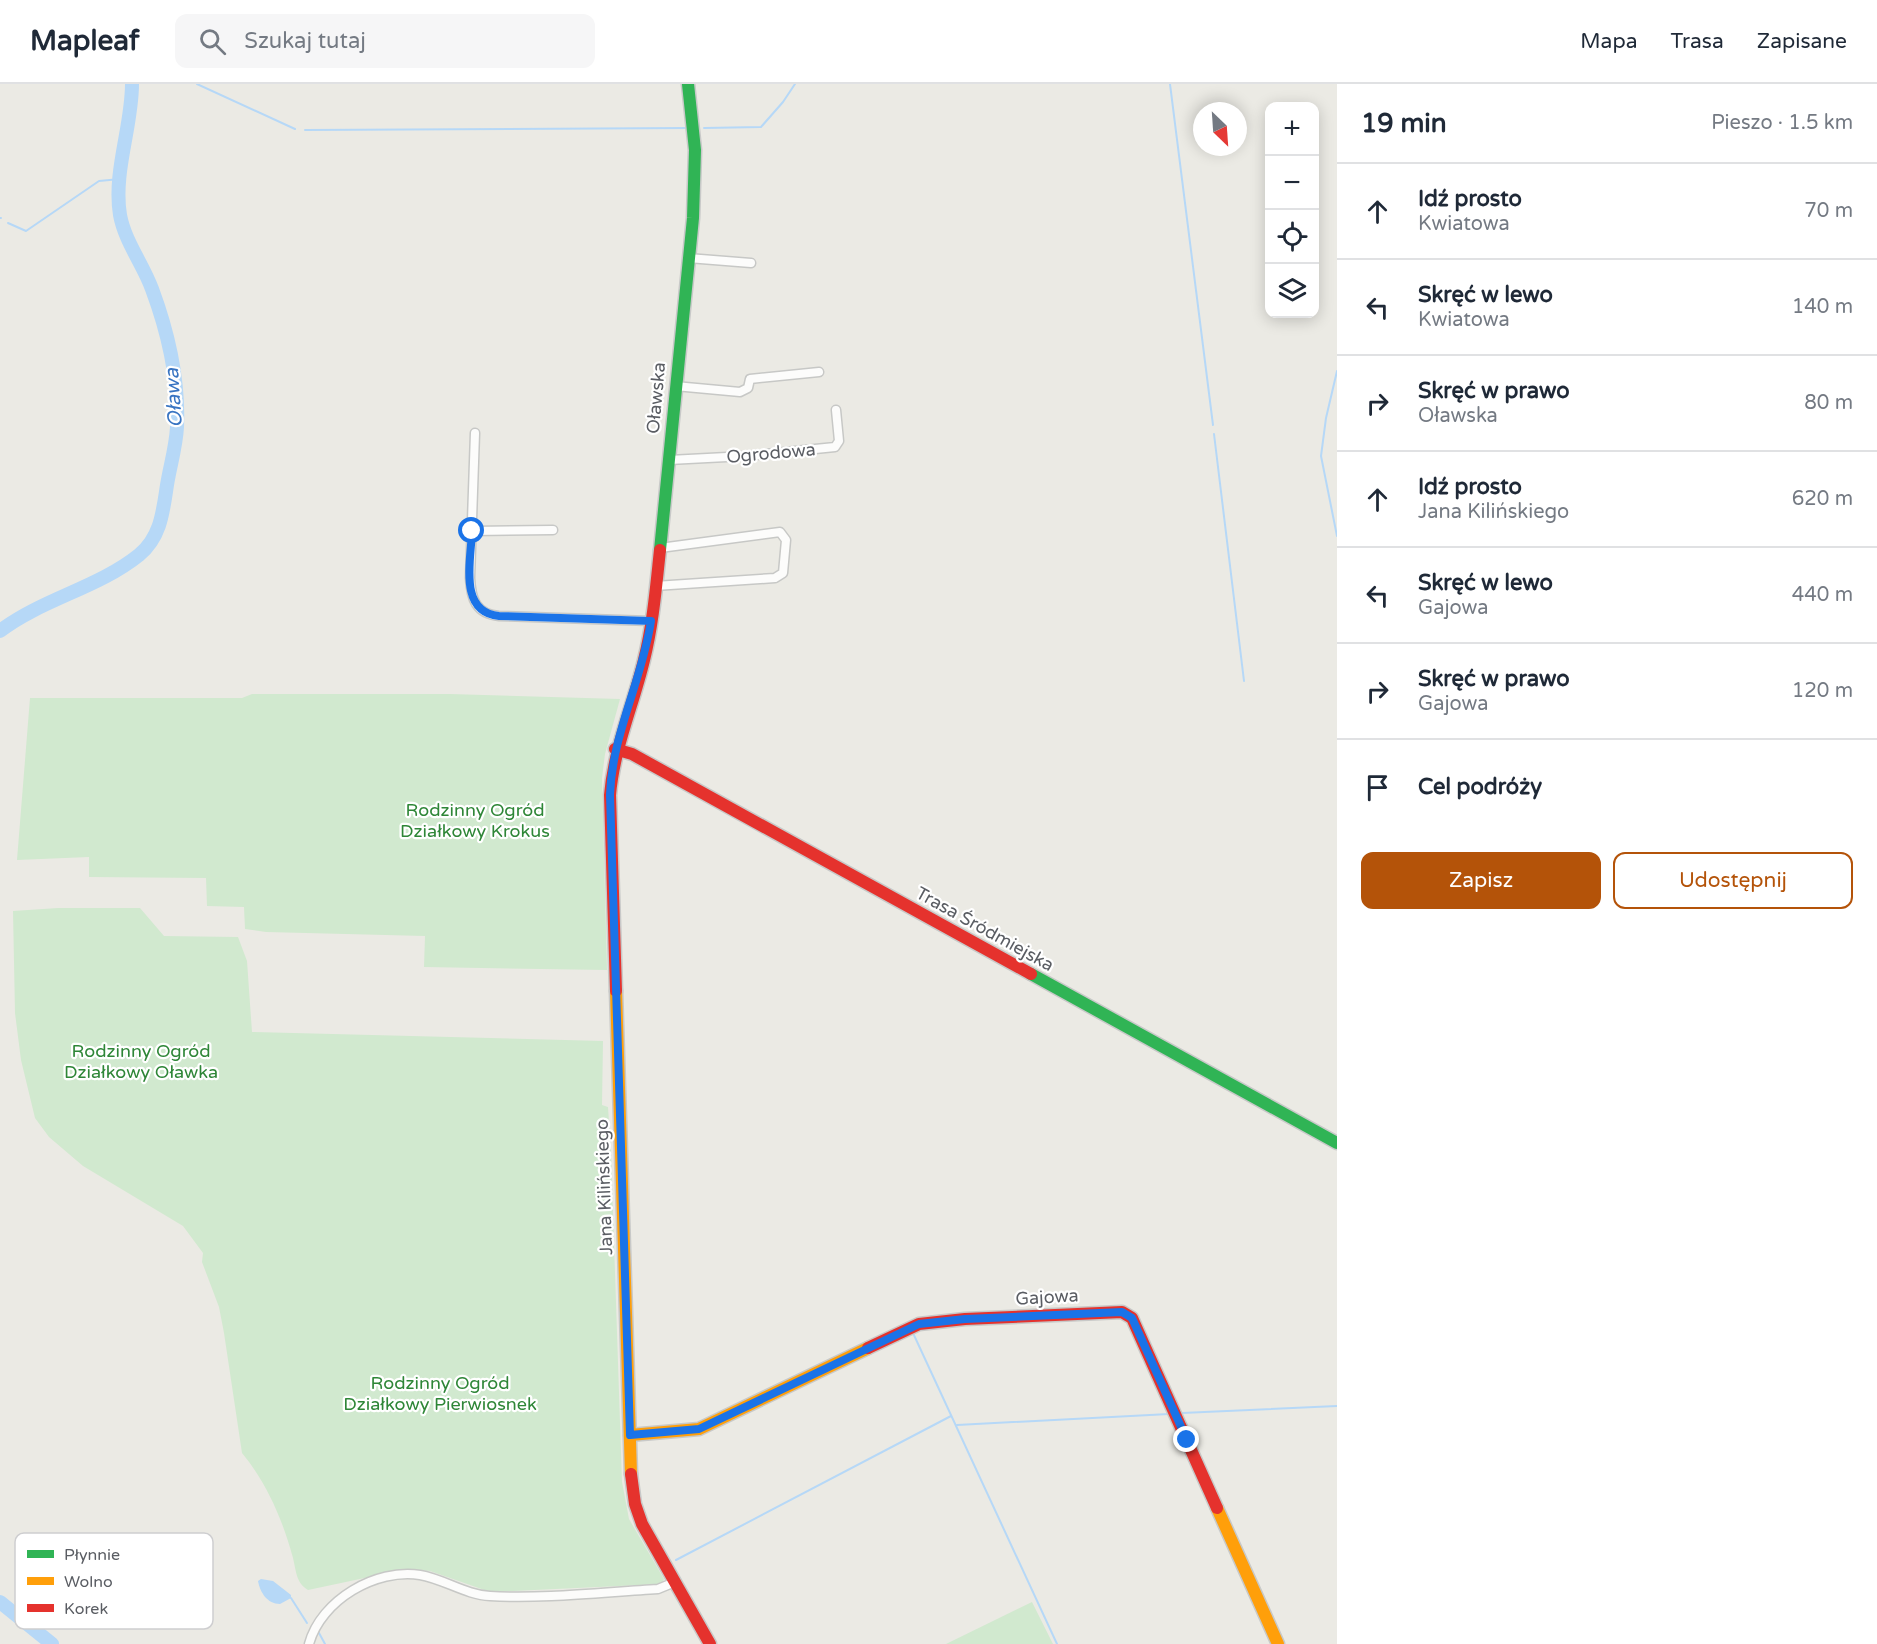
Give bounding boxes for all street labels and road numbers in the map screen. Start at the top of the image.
street label: Oławska [642,361,670,435]
street label: Ogrodowa [725,438,817,468]
street label: Trasa Śródmiejska [912,882,1058,976]
street label: Jana Kilińskiego [591,1119,617,1255]
street label: Gajowa [1015,1284,1079,1310]

